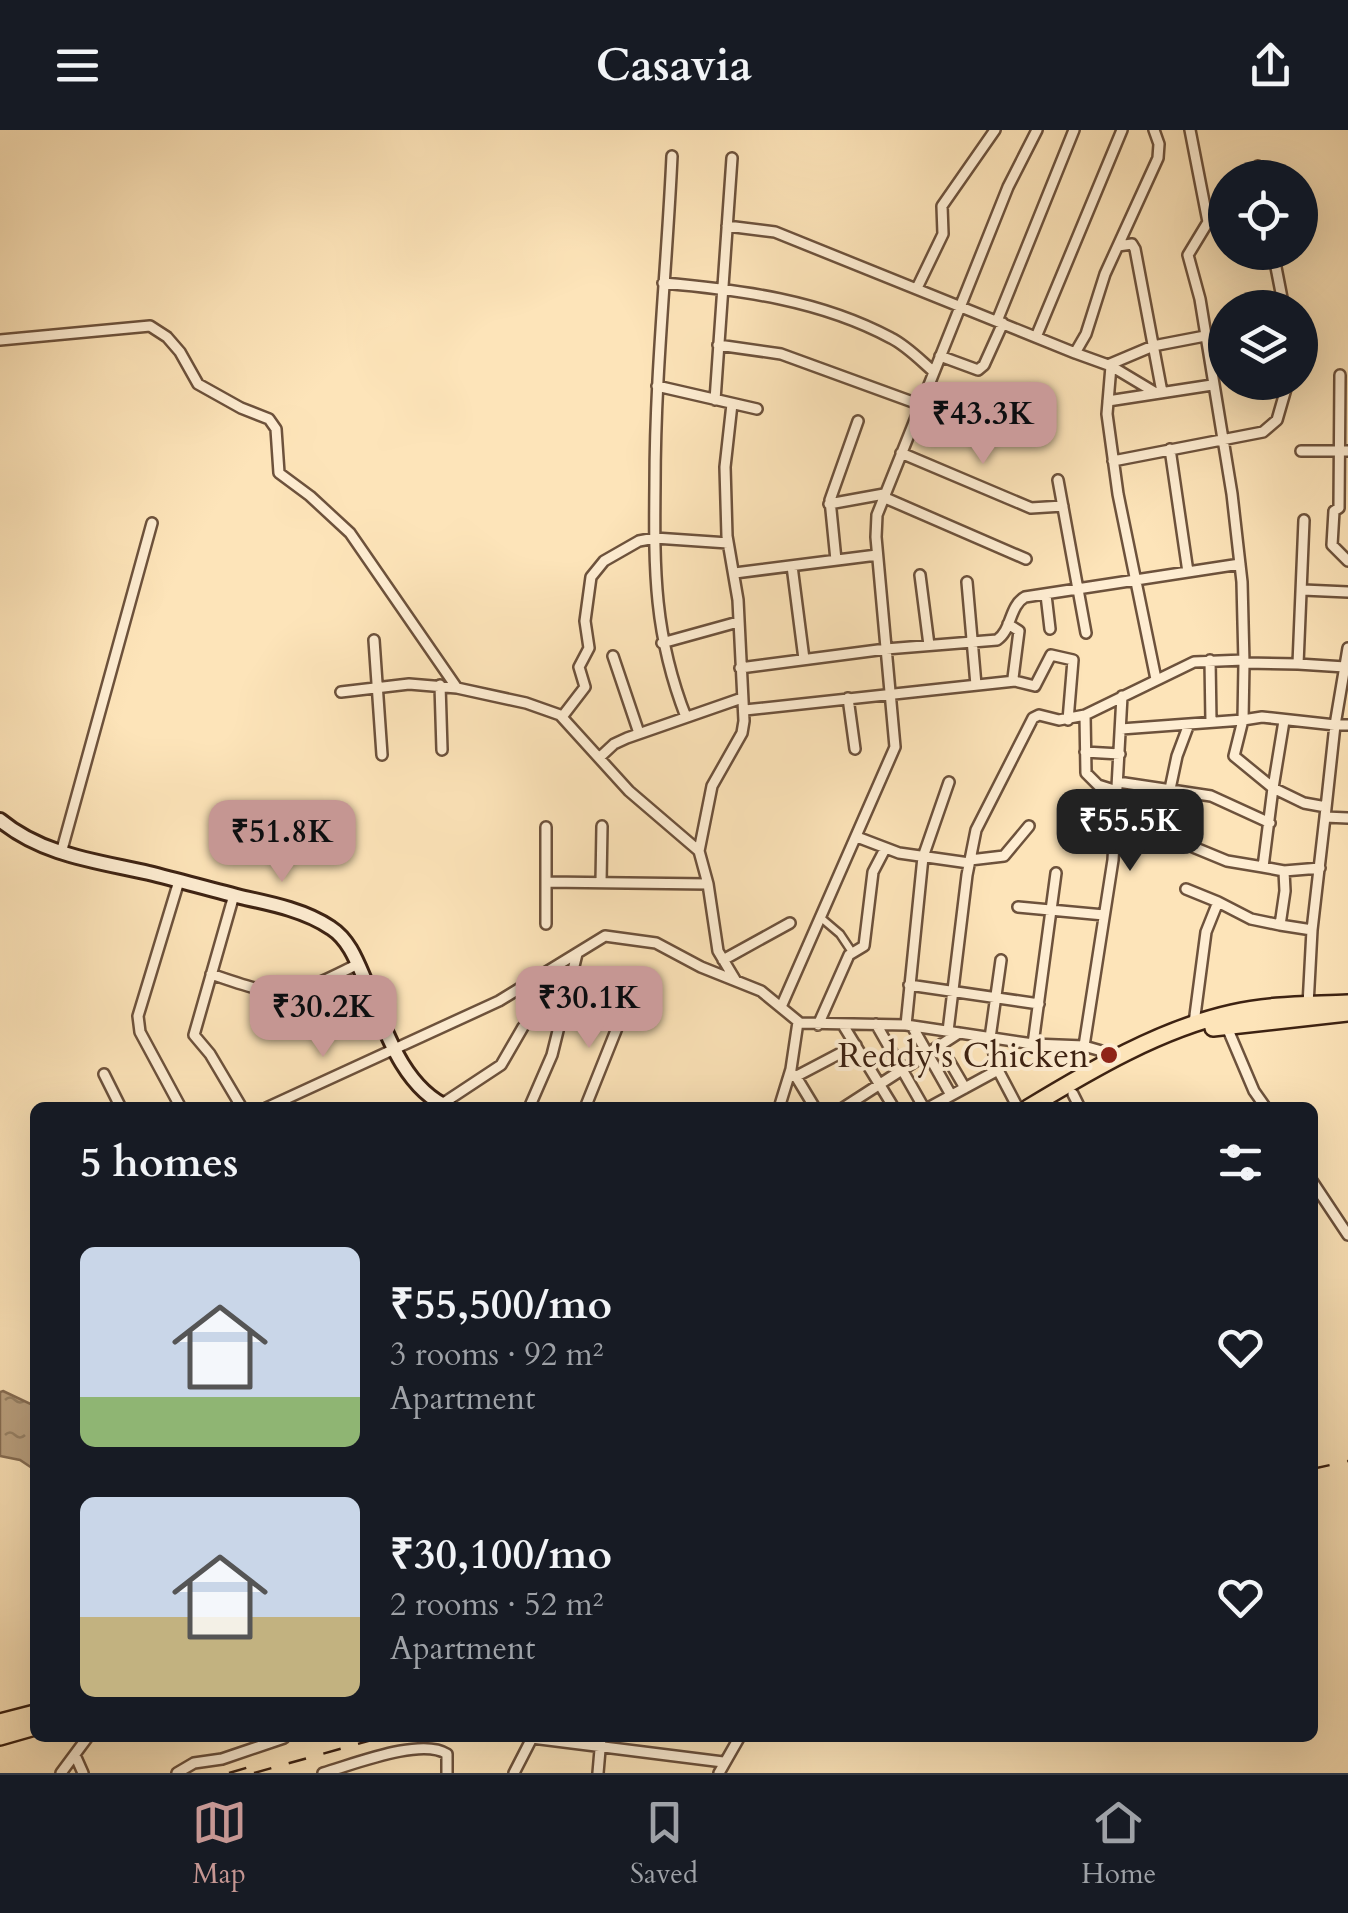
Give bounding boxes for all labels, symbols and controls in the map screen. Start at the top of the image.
text: Casavia [596,35,752,96]
icon: menu [50,38,105,93]
icon: share [1243,38,1298,93]
map controls [1208,160,1318,400]
button: locate [1208,160,1318,270]
button: layers [1208,290,1318,400]
pin: ₹43.3K [902,382,1064,467]
text: ₹43.3K [932,392,1034,436]
pin: ₹55.5K [1049,789,1211,874]
text: ₹55.5K [1079,799,1181,843]
pin: ₹51.8K [201,800,363,885]
text: ₹51.8K [231,810,333,854]
pin: ₹30.1K [508,966,670,1051]
pin: ₹30.2K [242,975,404,1060]
text: ₹30.1K [538,976,640,1020]
text: ₹30.2K [272,985,374,1029]
place label: Reddy's Chicken [838,1032,1089,1080]
marker: Reddy's Chicken [1098,1044,1120,1066]
text: 5 homes [80,1134,238,1191]
icon: filters [1213,1135,1268,1190]
text: ₹55,500/mo [390,1276,612,1333]
icon: home [160,1287,280,1407]
icon: heart [1213,1320,1268,1375]
text: 3 rooms · 92 m² [390,1333,603,1377]
text: Apartment [390,1377,535,1421]
text: ₹30,100/mo [390,1526,612,1583]
icon: home [160,1537,280,1657]
icon: heart [1213,1570,1268,1625]
text: 2 rooms · 52 m² [390,1583,603,1627]
text: Apartment [390,1627,535,1671]
tab: Map [192,1795,247,1893]
tab: Saved [630,1795,698,1893]
tab: Home [1081,1795,1156,1893]

